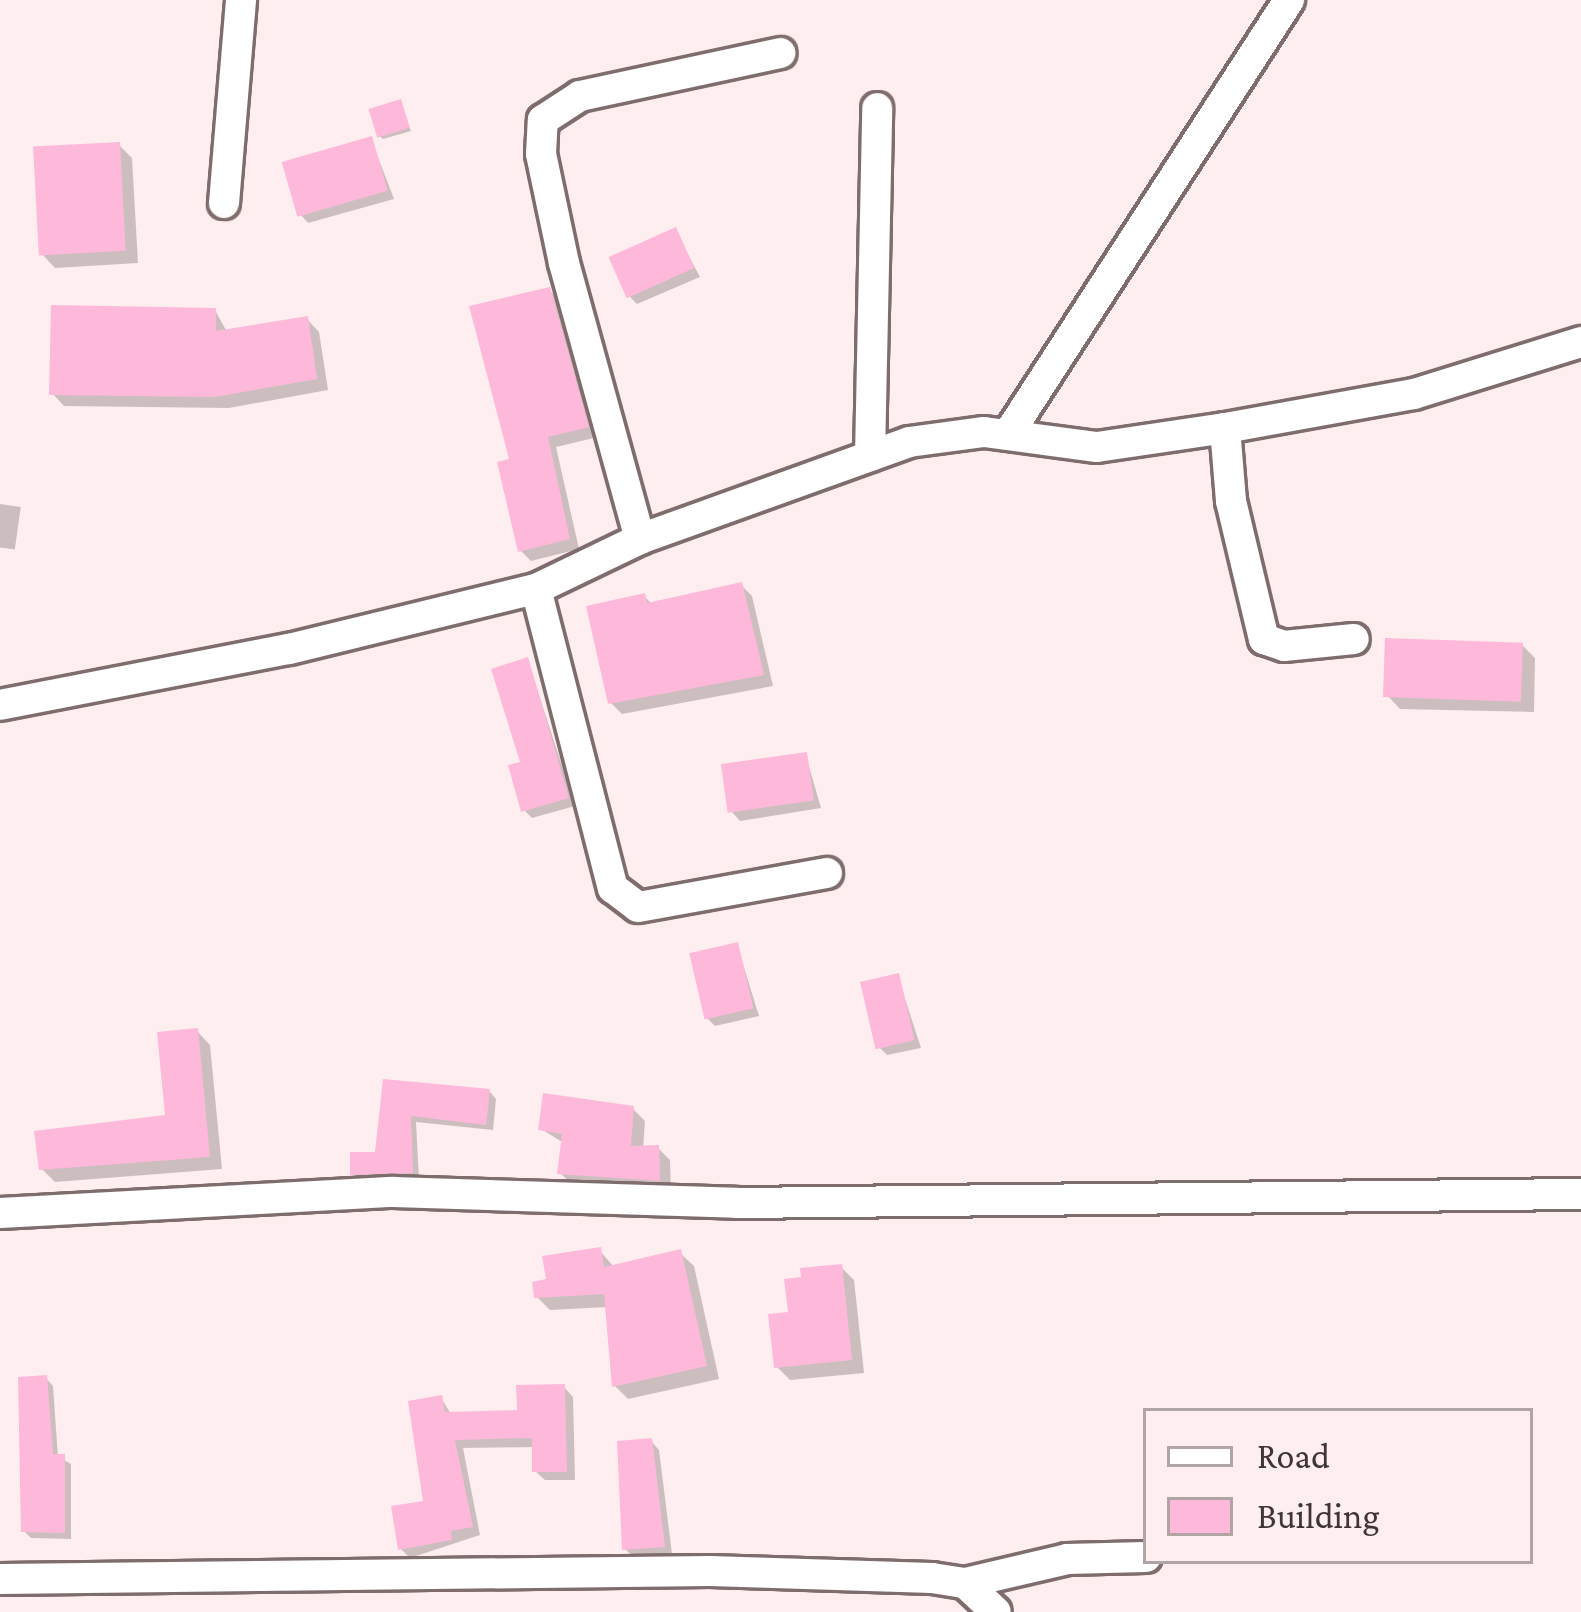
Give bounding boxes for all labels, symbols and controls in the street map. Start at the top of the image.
legend [1143,1408,1533,1564]
text: Road [1257,1436,1330,1476]
text: Building [1257,1496,1380,1536]

